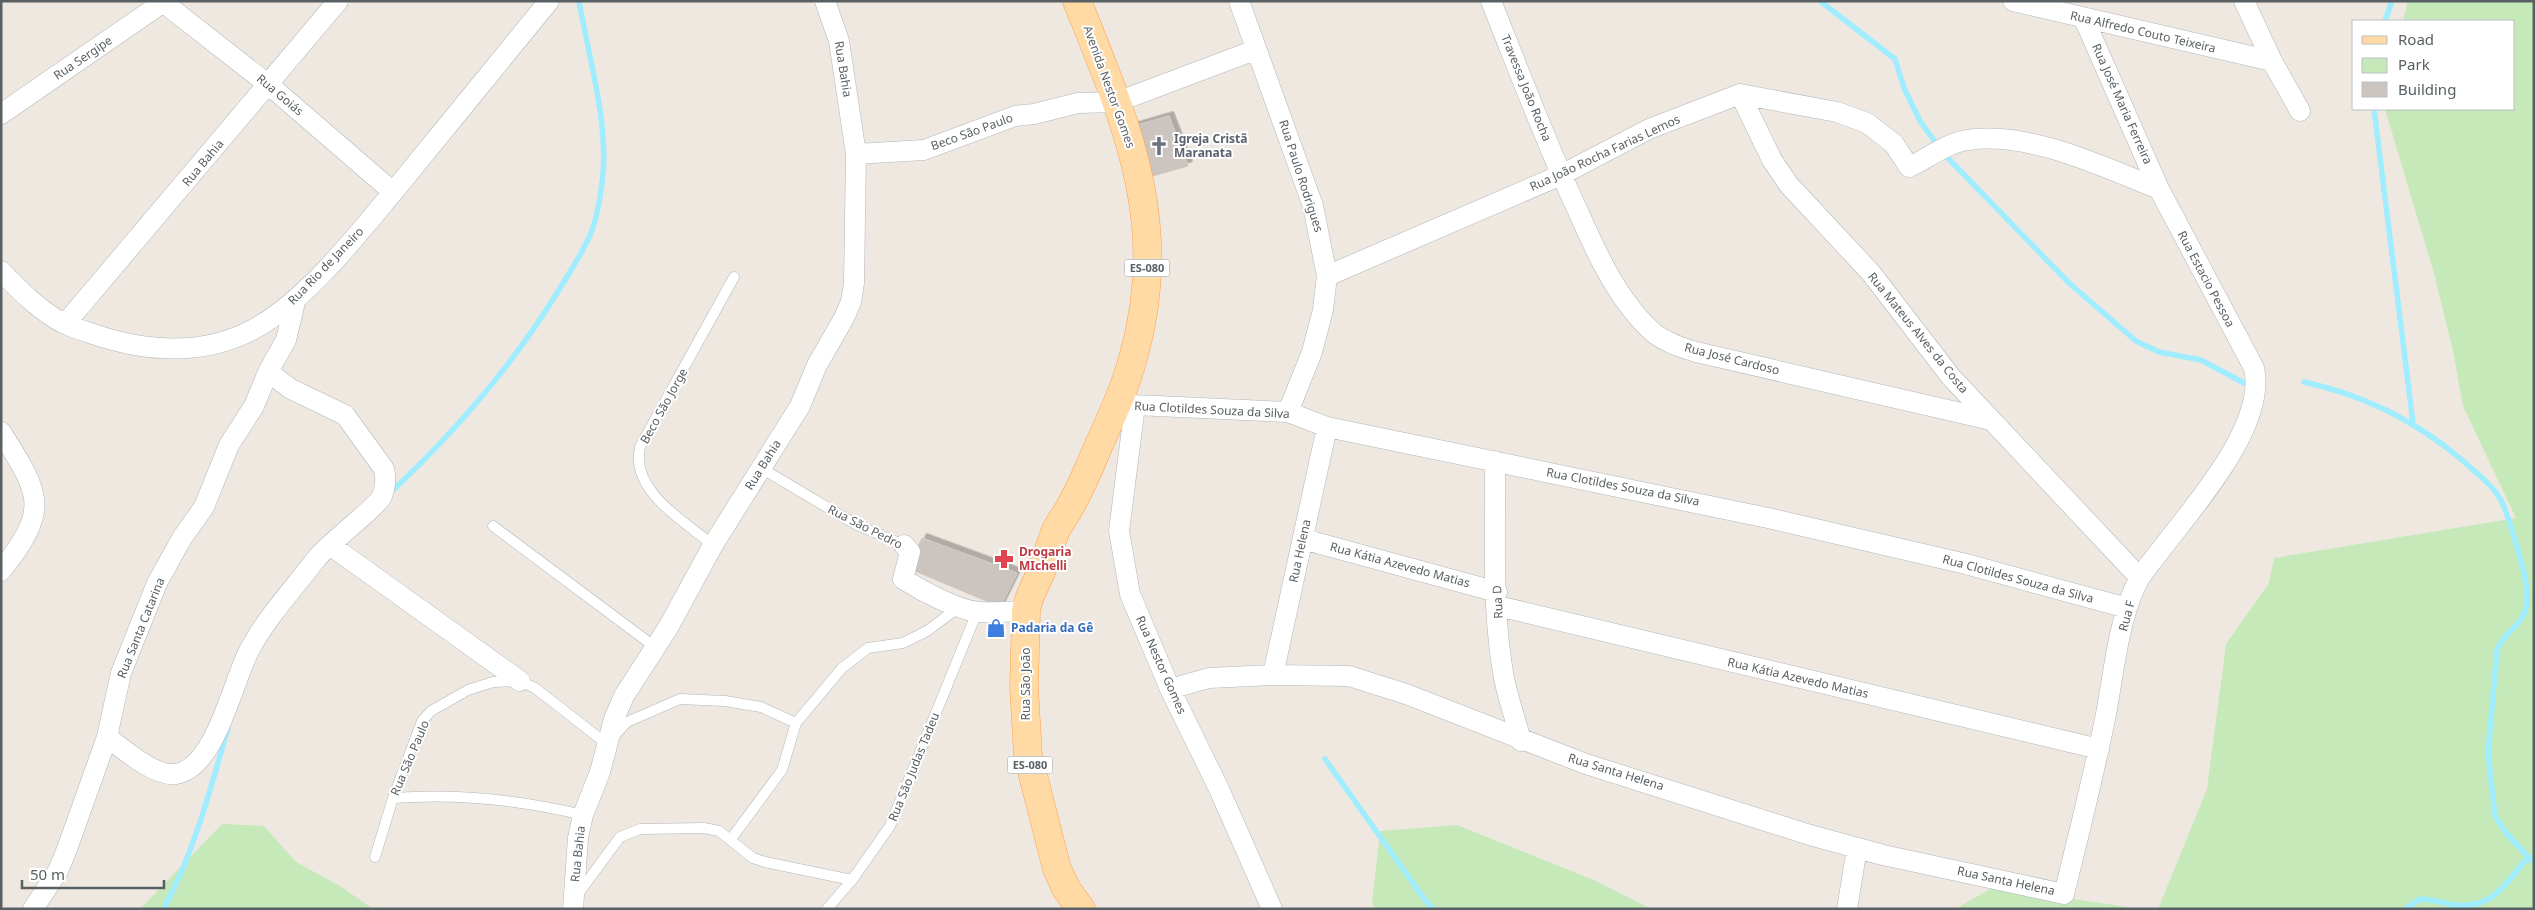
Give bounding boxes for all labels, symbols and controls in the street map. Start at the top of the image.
street label: Rua Alfredo Couto Teixeira [2069,6,2218,57]
legend [2352,20,2515,110]
street label: Avenida Nestor Gomes [1079,23,1140,151]
text: Road [2398,29,2434,49]
street label: Rua Sergipe [50,32,116,84]
street label: Travessa João Rocha [1497,32,1556,144]
street label: Rua Bahia [831,40,856,98]
street label: Rua José Maria Ferreira [2088,41,2157,167]
text: Park [2398,54,2430,74]
street label: Rua Goiás [253,70,308,119]
text: Building [2398,79,2456,99]
street label: Beco São Paulo [928,109,1015,154]
street label: Rua João Rocha Farias Lemos [1527,110,1683,195]
street label: Rua Paulo Rodrigues [1275,118,1328,234]
place label: Igreja Cristã Maranata [1174,130,1248,161]
church icon: Igreja Cristã Maranata [1148,135,1170,157]
street label: Rua Bahia [178,136,227,190]
street label: Rua Rio de Janeiro [284,223,367,308]
street label: Rua Estacio Pessoa [2174,228,2239,330]
road number: ES-080 [1124,260,1170,276]
street label: Rua Mateus Alves da Costa [1864,269,1973,397]
street label: Rua José Cardoso [1683,338,1782,379]
street label: Beco São Jorge [636,365,691,447]
street label: Rua Clotildes Souza da Silva [1134,397,1290,422]
street label: Rua Bahia [740,436,785,493]
street label: Rua Clotildes Souza da Silva [1545,463,1701,510]
street label: Rua São Pedro [825,500,906,553]
street label: Rua Helena [1285,518,1315,584]
street label: Rua Kátia Azevedo Matias [1328,538,1472,591]
place label: Drogaria MIchelli [1019,543,1071,574]
pharmacy icon: Drogaria MIchelli [993,548,1015,570]
street label: Rua Clotildes Souza da Silva [1941,550,2096,607]
street label: Rua Santa Catarina [113,575,169,681]
street label: Rua D [1488,585,1507,619]
street label: Rua F [2114,599,2139,633]
street label: Rua Nestor Gomes [1132,613,1191,717]
shop icon: Padaria da Gê [985,617,1007,639]
place label: Padaria da Gê [1011,619,1093,636]
street label: Rua São João [1017,648,1034,720]
street label: Rua Kátia Azevedo Matias [1726,653,1870,702]
street label: Rua São Judas Tadeu [884,710,943,824]
street label: Rua São Paulo [386,718,433,798]
street label: Rua Santa Helena [1566,749,1666,794]
road number: ES-080 [1008,756,1052,774]
street label: Rua Bahia [566,825,589,883]
scale bar [22,858,165,890]
street label: Rua Santa Helena [1956,862,2056,899]
text: 50 m [30,864,65,884]

